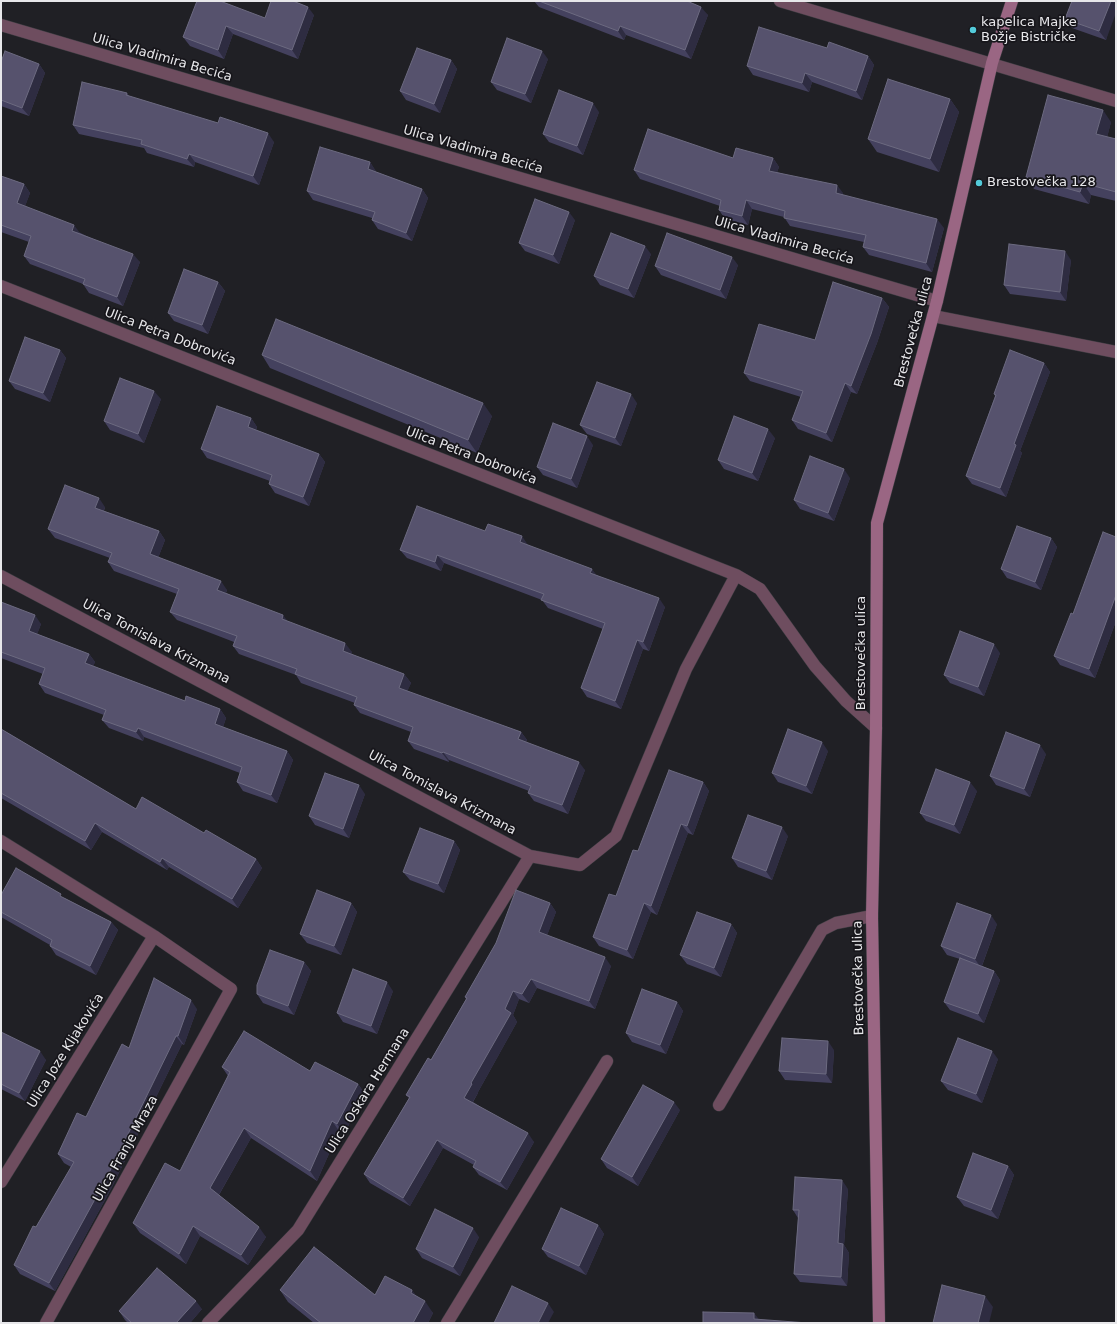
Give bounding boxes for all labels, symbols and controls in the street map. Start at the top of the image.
place label: kapelica Majke Božje Bistričke [981,15,1077,46]
marker: kapelica Majke Božje Bistričke [968,25,978,35]
street label: Ulica Vladimira Becića [90,31,234,85]
street label: Ulica Vladimira Becića [401,123,545,177]
place label: Brestovečka 128 [987,175,1096,191]
marker: Brestovečka 128 [974,178,984,188]
street label: Ulica Vladimira Becića [712,214,856,268]
street label: Brestovečka ulica [892,275,936,389]
street label: Ulica Petra Dobrovića [102,305,238,369]
street label: Ulica Petra Dobrovića [403,424,539,488]
street label: Ulica Tomislava Krizmana [79,596,233,688]
street label: Brestovečka ulica [854,596,870,710]
street label: Ulica Tomislava Krizmana [365,747,519,839]
street label: Brestovečka ulica [850,921,868,1035]
street label: Ulica Joze Kljakovića [24,991,108,1111]
street label: Ulica Oskara Hermana [323,1025,413,1157]
street label: Ulica Franje Mraza [90,1093,162,1205]

